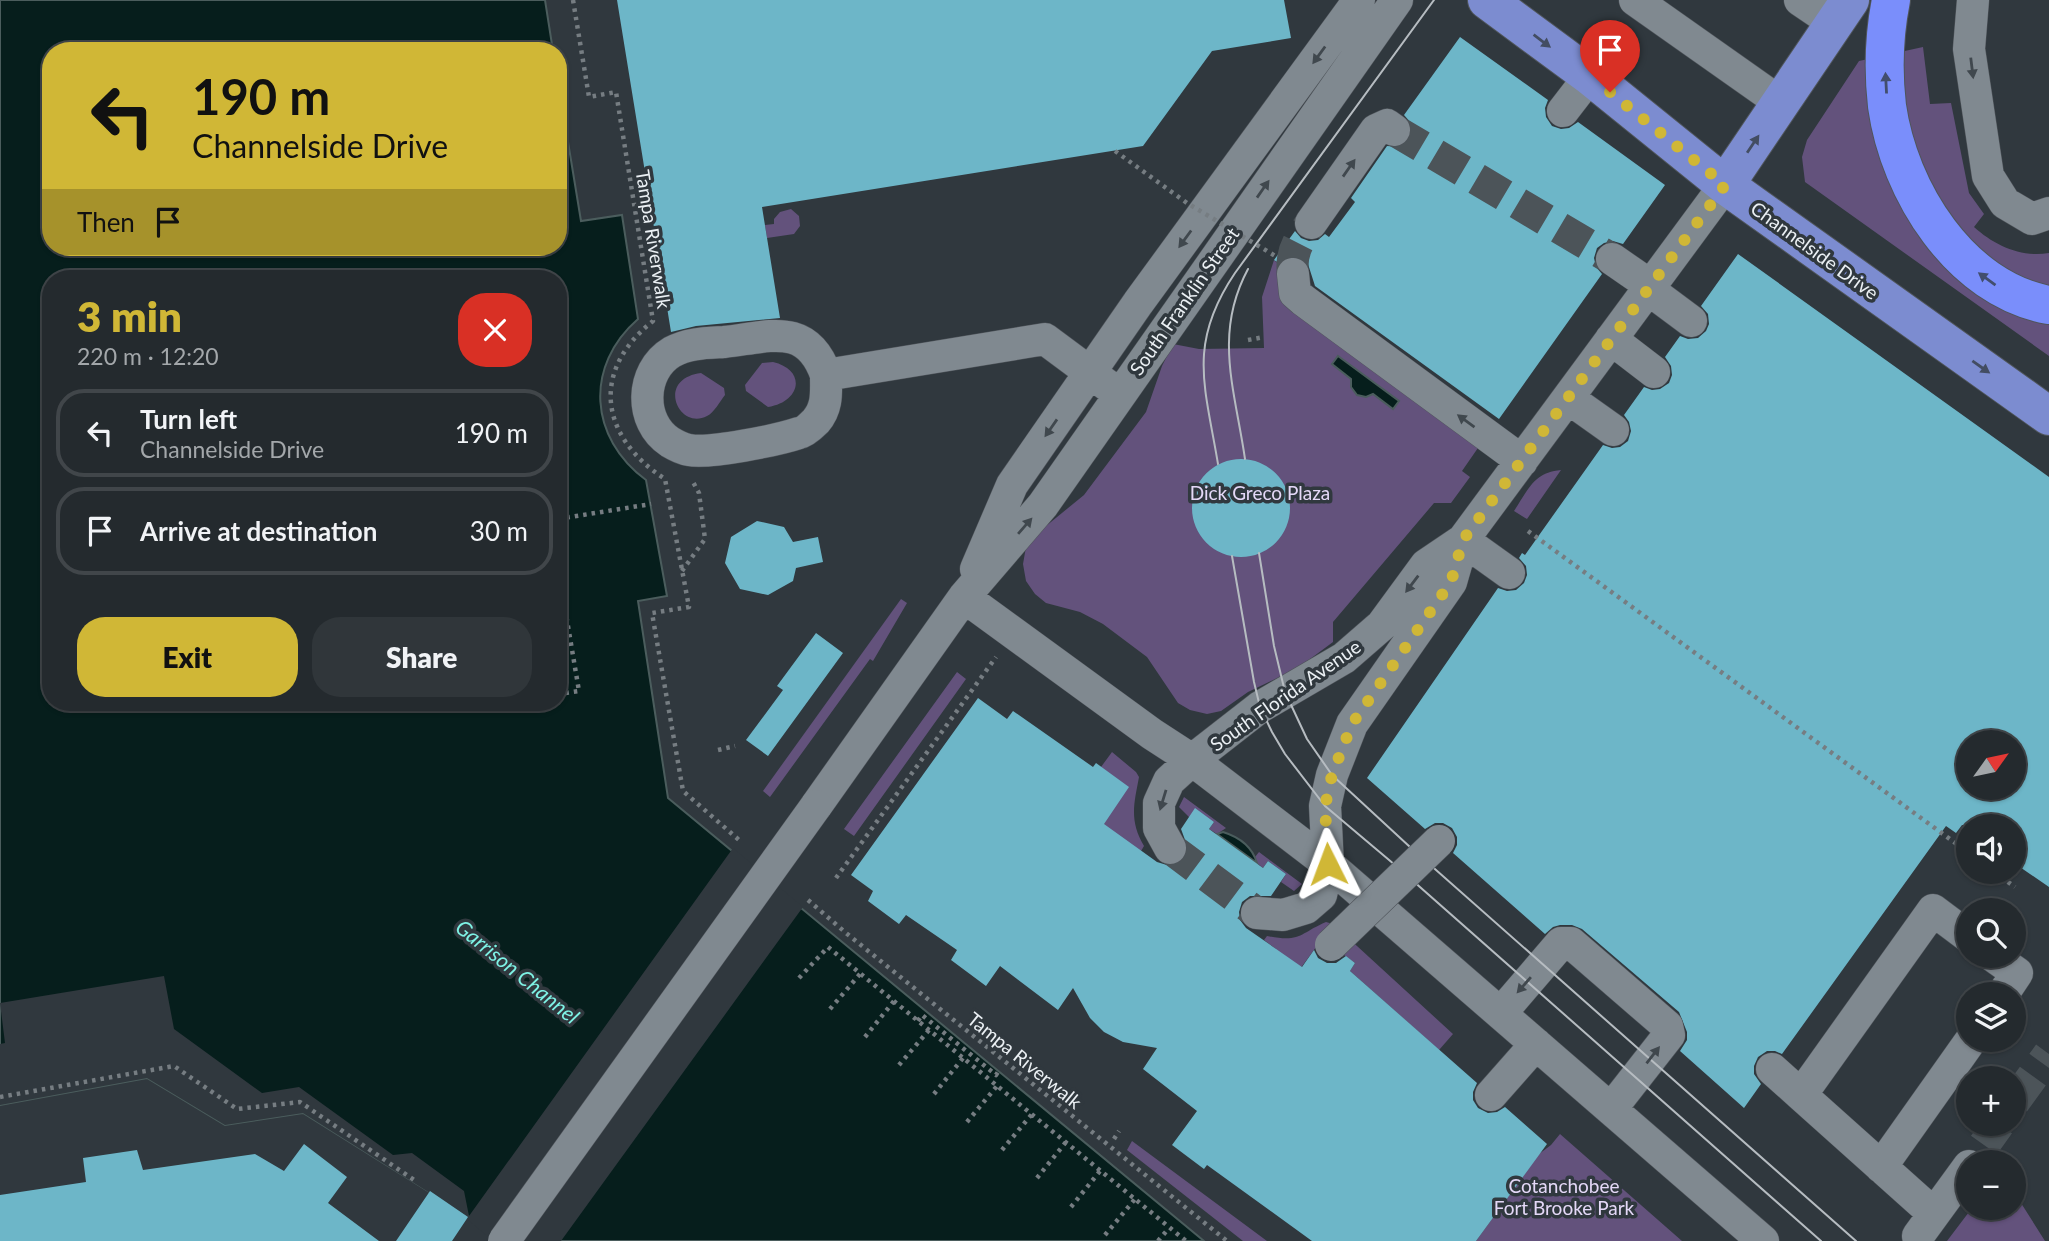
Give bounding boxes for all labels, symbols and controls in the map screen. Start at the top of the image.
pin [1580,20,1640,92]
icon: arrive [1591,31,1629,69]
one-way arrow [1532,33,1550,48]
one-way arrow [1312,46,1326,64]
one-way arrow [1966,57,1977,79]
text: 190 m [192,67,330,125]
icon: left [77,70,168,161]
one-way arrow [1880,72,1891,94]
text: Channelside Drive [192,126,448,165]
one-way arrow [1746,135,1760,153]
one-way arrow [1342,159,1356,177]
street label: Tampa Riverwalk [632,168,676,310]
one-way arrow [1256,180,1270,198]
street label: Channelside Drive [1747,196,1883,304]
icon: arrive [149,203,187,241]
text: Then [77,206,135,238]
street label: South Franklin Street [1124,223,1244,379]
one-way arrow [1178,230,1192,248]
one-way arrow [1978,272,1996,286]
text: 3 min [77,291,182,341]
button: close [458,293,532,367]
text: 220 m · 12:20 [77,342,219,370]
one-way arrow [1972,360,1990,374]
text: Turn left [140,403,237,435]
one-way arrow [1458,413,1476,428]
icon: left [81,414,119,452]
text: 190 m [455,417,528,449]
one-way arrow [1044,419,1058,437]
text: Channelside Drive [140,435,324,463]
park label: Dick Greco Plaza [1190,481,1330,504]
icon: arrive [81,512,119,550]
text: Arrive at destination [140,515,377,547]
text: 30 m [470,515,528,547]
one-way arrow [1017,518,1032,535]
one-way arrow [1406,575,1420,593]
button: Exit [77,617,298,697]
button: Share [312,617,532,697]
street label: South Florida Avenue [1205,634,1365,756]
north arrow [1956,730,2026,800]
map controls [1956,730,2026,1220]
one-way arrow [1157,790,1167,811]
button: sound [1956,814,2026,884]
position arrow [1291,827,1365,901]
button: search [1956,898,2026,968]
water label: Garrison Channel [451,914,585,1029]
one-way arrow [1517,977,1532,994]
button: layers [1956,982,2026,1052]
street label: Tampa Riverwalk [963,1007,1087,1113]
one-way arrow [1646,1046,1660,1064]
button: + [1956,1066,2026,1136]
button: − [1956,1150,2026,1220]
park label: Cotanchobee Fort Brooke Park [1494,1174,1635,1219]

